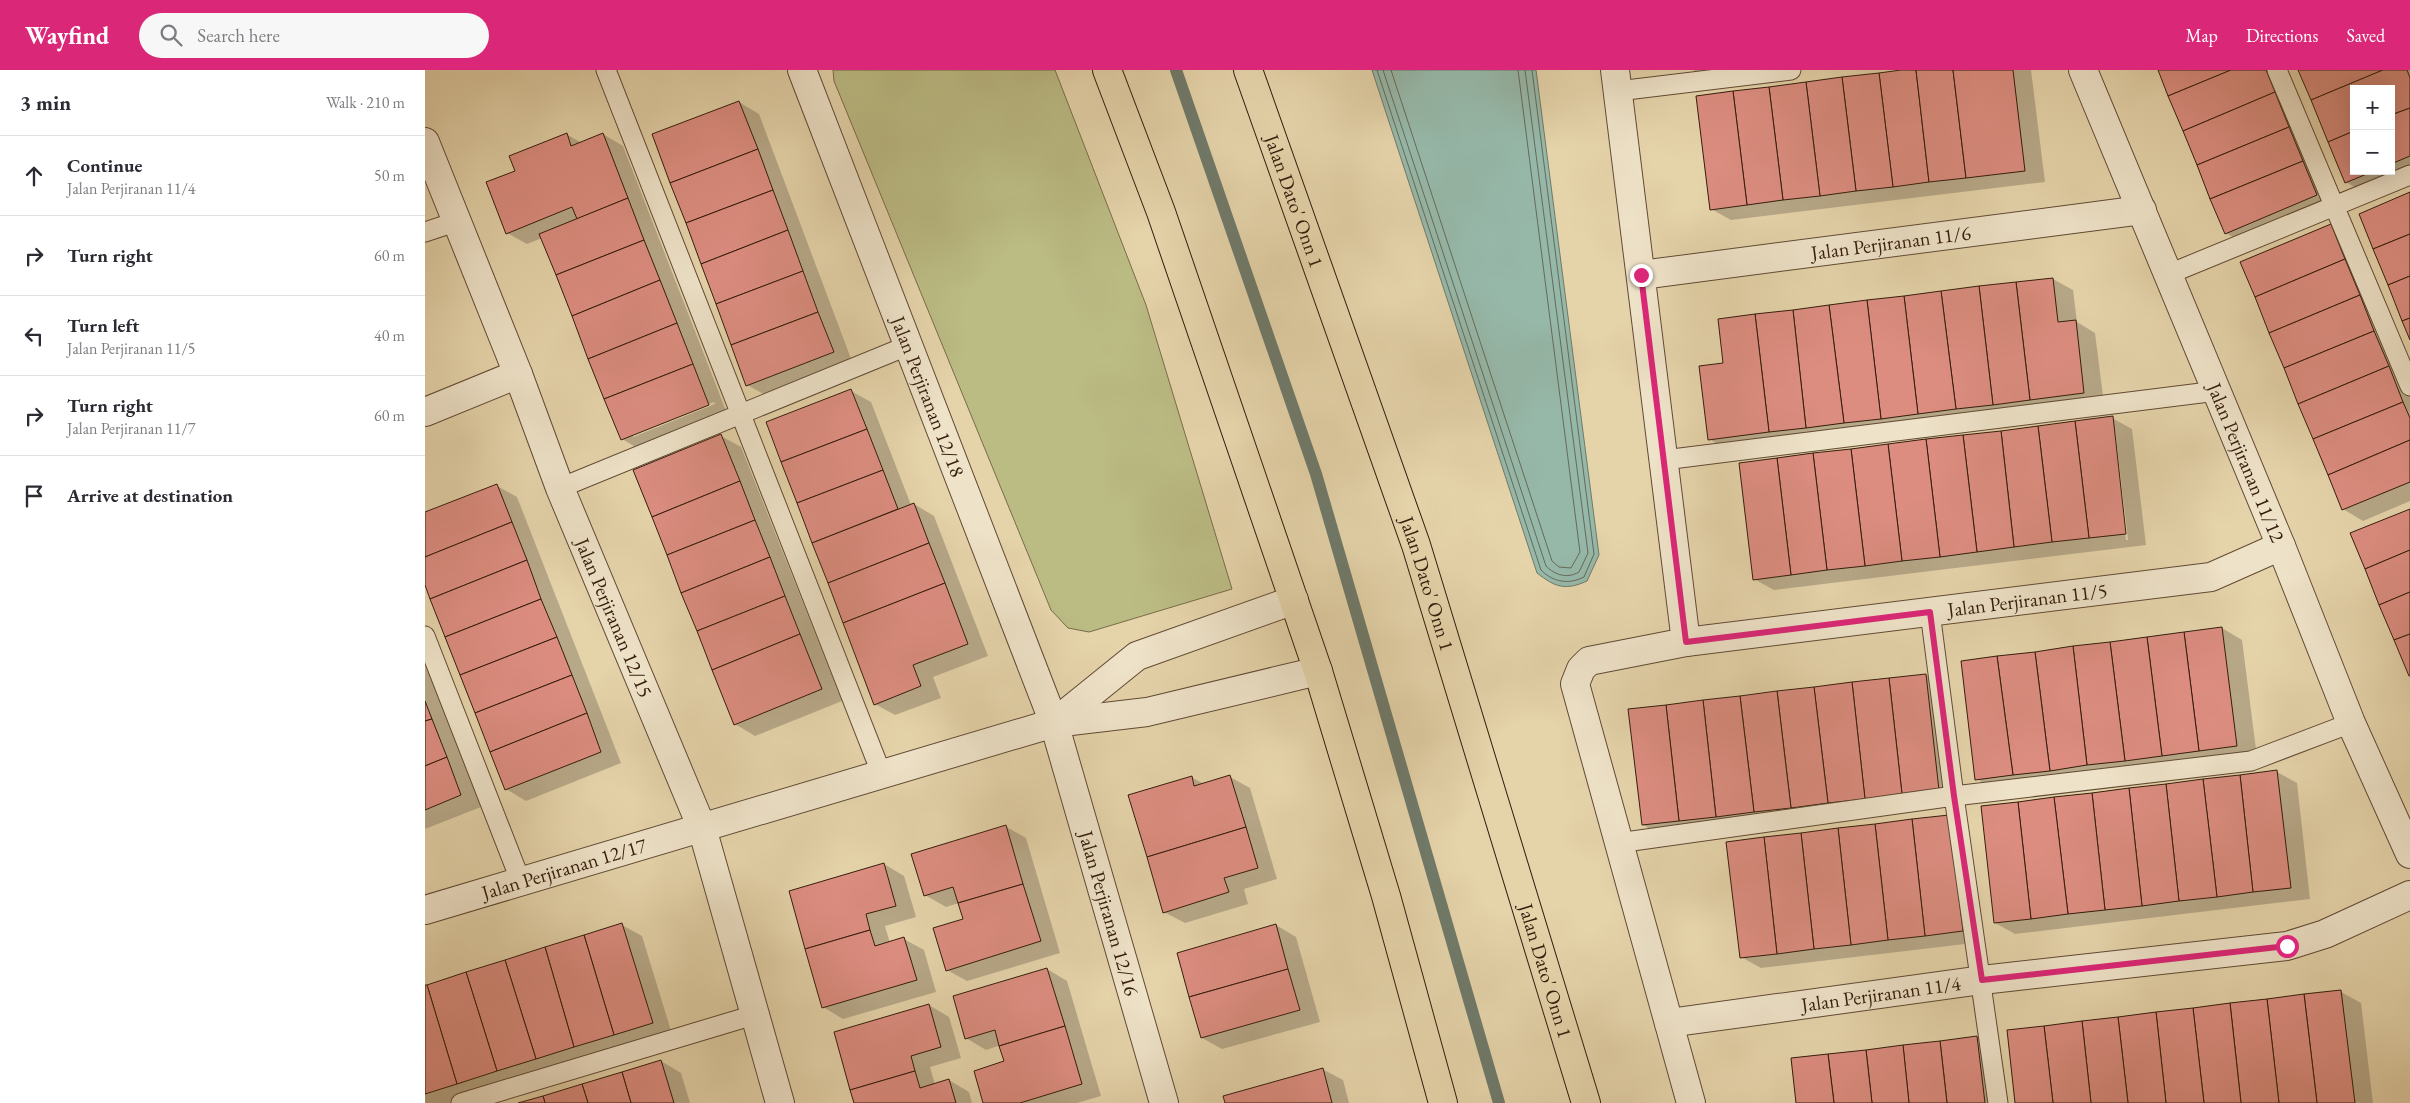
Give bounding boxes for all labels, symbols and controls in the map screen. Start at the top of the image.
search box [139,13,489,58]
text: Wayfind [25,20,109,51]
icon: search [157,21,185,49]
text: Search here [197,23,280,48]
text: Map [2186,24,2218,47]
text: Directions [2246,24,2318,47]
text: Saved [2346,24,2385,47]
map controls [2350,85,2395,175]
button: + [2350,85,2395,130]
text: 3 min [20,89,71,116]
text: Walk · 210 m [326,92,405,113]
street label: Jalan Dato' Onn 1 [1258,129,1330,271]
button: − [2350,130,2395,175]
text: Continue [67,153,142,178]
icon: ahead [20,162,48,190]
text: 50 m [374,165,405,186]
text: Jalan Perjiranan 11/4 [67,178,195,199]
street label: Jalan Perjiranan 11/6 [1808,219,1973,266]
icon: right [20,242,48,270]
text: Turn right [67,243,153,268]
text: 60 m [374,245,405,266]
route end [1630,264,1653,287]
street label: Jalan Perjiranan 12/18 [884,311,971,481]
text: Turn left [67,313,139,338]
icon: left [20,322,48,350]
text: 40 m [374,325,405,346]
text: Jalan Perjiranan 11/5 [67,338,195,359]
street label: Jalan Perjiranan 11/12 [2201,377,2291,546]
text: Turn right [67,393,153,418]
icon: right [20,402,48,430]
text: 60 m [374,405,405,426]
text: Jalan Perjiranan 11/7 [67,418,195,439]
icon: arrive [20,482,48,510]
text: Arrive at destination [67,483,233,508]
street label: Jalan Dato' Onn 1 [1393,511,1460,654]
street label: Jalan Perjiranan 12/15 [569,532,659,701]
street label: Jalan Perjiranan 11/5 [1944,577,2109,623]
street label: Jalan Perjiranan 12/16 [1072,826,1145,999]
street label: Jalan Perjiranan 12/17 [477,832,650,906]
street label: Jalan Dato' Onn 1 [1512,898,1578,1041]
route start [2276,935,2299,958]
street label: Jalan Perjiranan 11/4 [1798,970,1963,1018]

